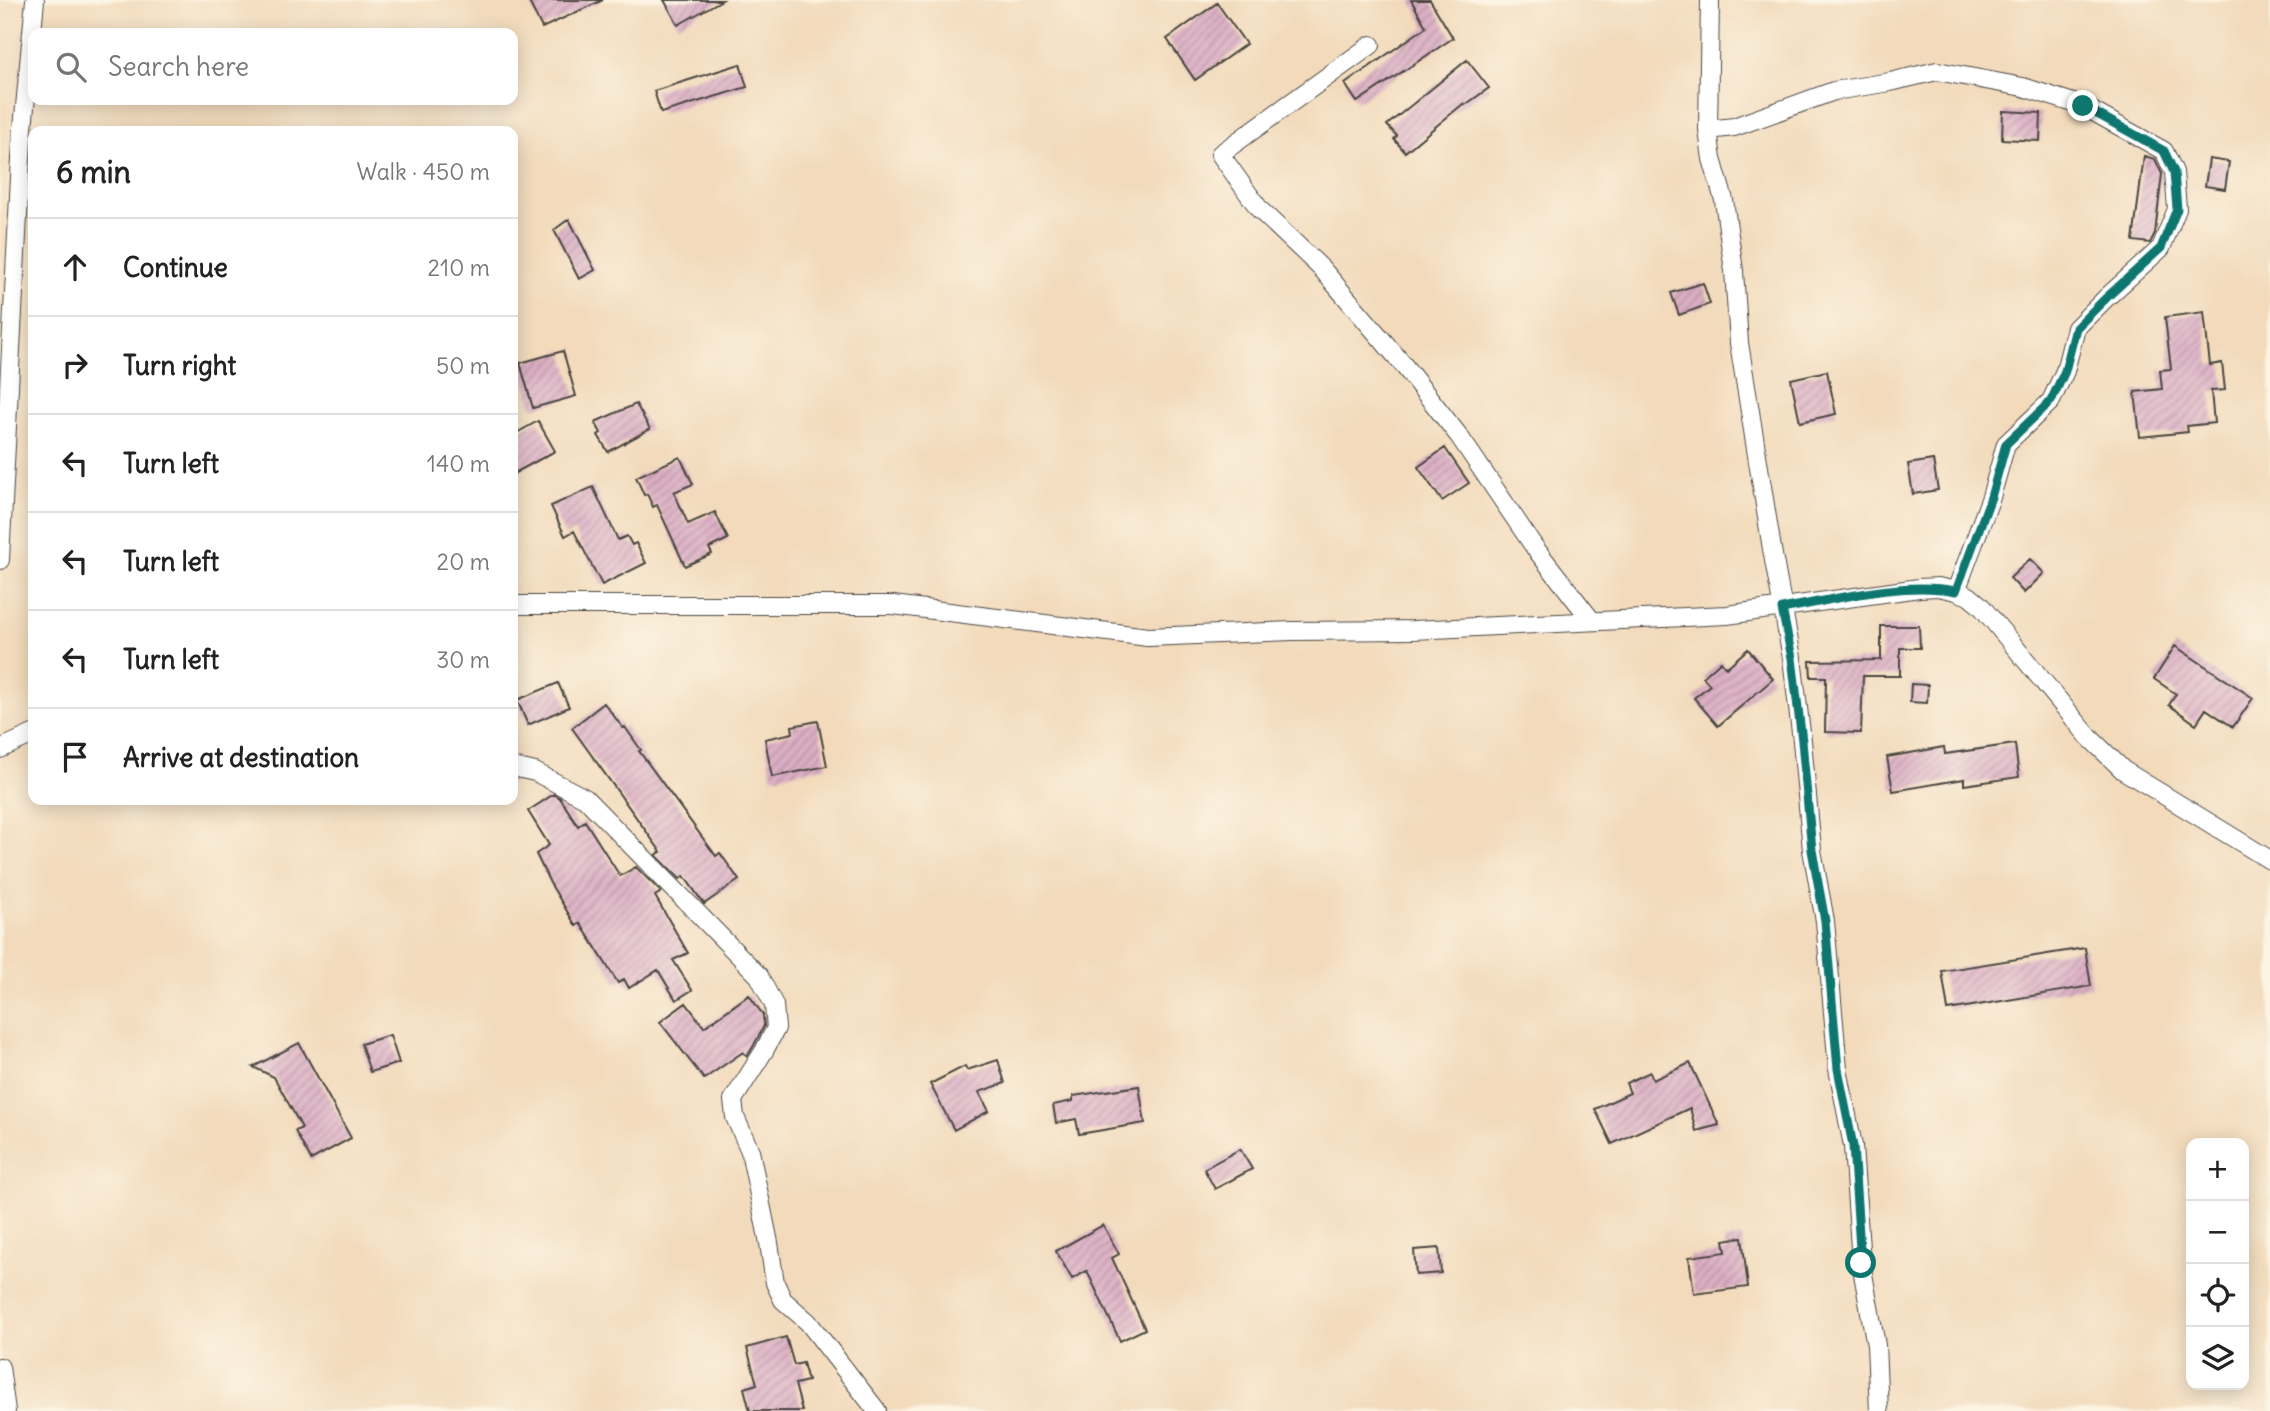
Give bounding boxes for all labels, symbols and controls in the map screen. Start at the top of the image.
search box [28,28,518,105]
icon: search [52,48,90,86]
text: Search here [108,50,249,83]
route end [2067,90,2098,121]
text: 6 min [56,153,131,191]
text: Walk · 450 m [356,157,490,186]
icon: ahead [56,248,94,286]
text: Continue [123,251,228,284]
text: 210 m [427,253,490,282]
icon: right [56,346,94,384]
text: Turn right [123,349,236,382]
text: 50 m [436,351,490,380]
icon: left [56,444,94,482]
text: Turn left [123,447,219,480]
text: 140 m [427,449,490,478]
icon: left [56,542,94,580]
text: Turn left [123,545,219,578]
text: 20 m [437,547,490,576]
icon: left [56,640,94,678]
text: Turn left [123,643,219,676]
text: 30 m [436,645,490,674]
icon: arrive [56,738,94,776]
text: Arrive at destination [123,741,359,774]
map controls [2186,1138,2249,1390]
button: + [2186,1138,2249,1201]
button: − [2186,1201,2249,1264]
route start [1845,1247,1876,1278]
button: locate [2186,1264,2249,1327]
button: layers [2186,1327,2249,1390]

